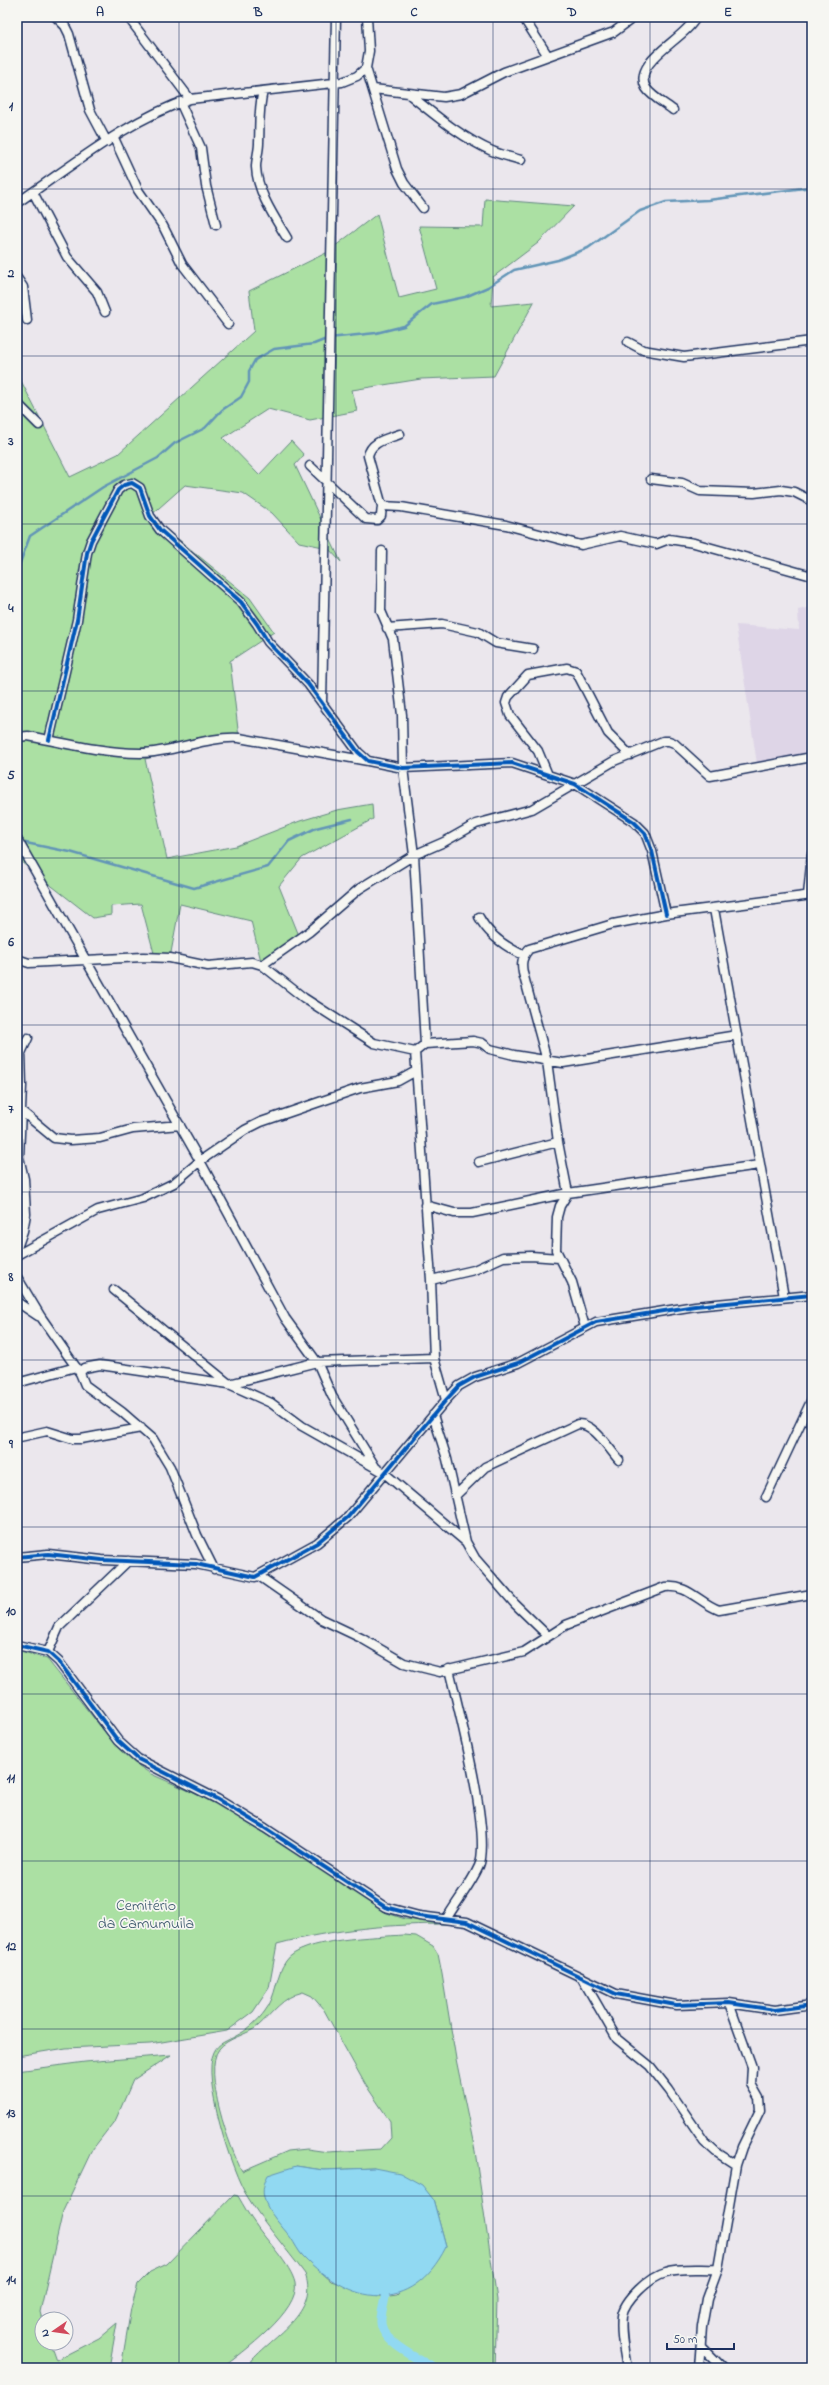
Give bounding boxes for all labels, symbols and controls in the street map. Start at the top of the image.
text: A [96,3,104,22]
text: B [253,3,263,22]
text: C [410,3,418,22]
text: D [566,3,577,22]
text: E [724,3,732,22]
text: 1 [9,97,14,116]
text: 2 [7,264,15,283]
text: 3 [7,432,14,451]
text: 4 [7,599,14,618]
text: 5 [7,766,15,785]
text: 6 [7,933,14,952]
text: 7 [8,1100,14,1119]
text: 8 [8,1268,14,1287]
text: 9 [8,1435,14,1454]
text: 10 [6,1602,16,1621]
text: 11 [7,1769,16,1788]
park label: Cemitério da Camumuila [98,1894,194,1936]
text: 12 [6,1937,17,1956]
text: 13 [6,2104,16,2123]
text: 14 [6,2271,16,2290]
north arrow [34,2311,74,2351]
scale bar [667,2325,734,2351]
text: N [37,2328,54,2338]
text: 50 m [673,2331,697,2349]

